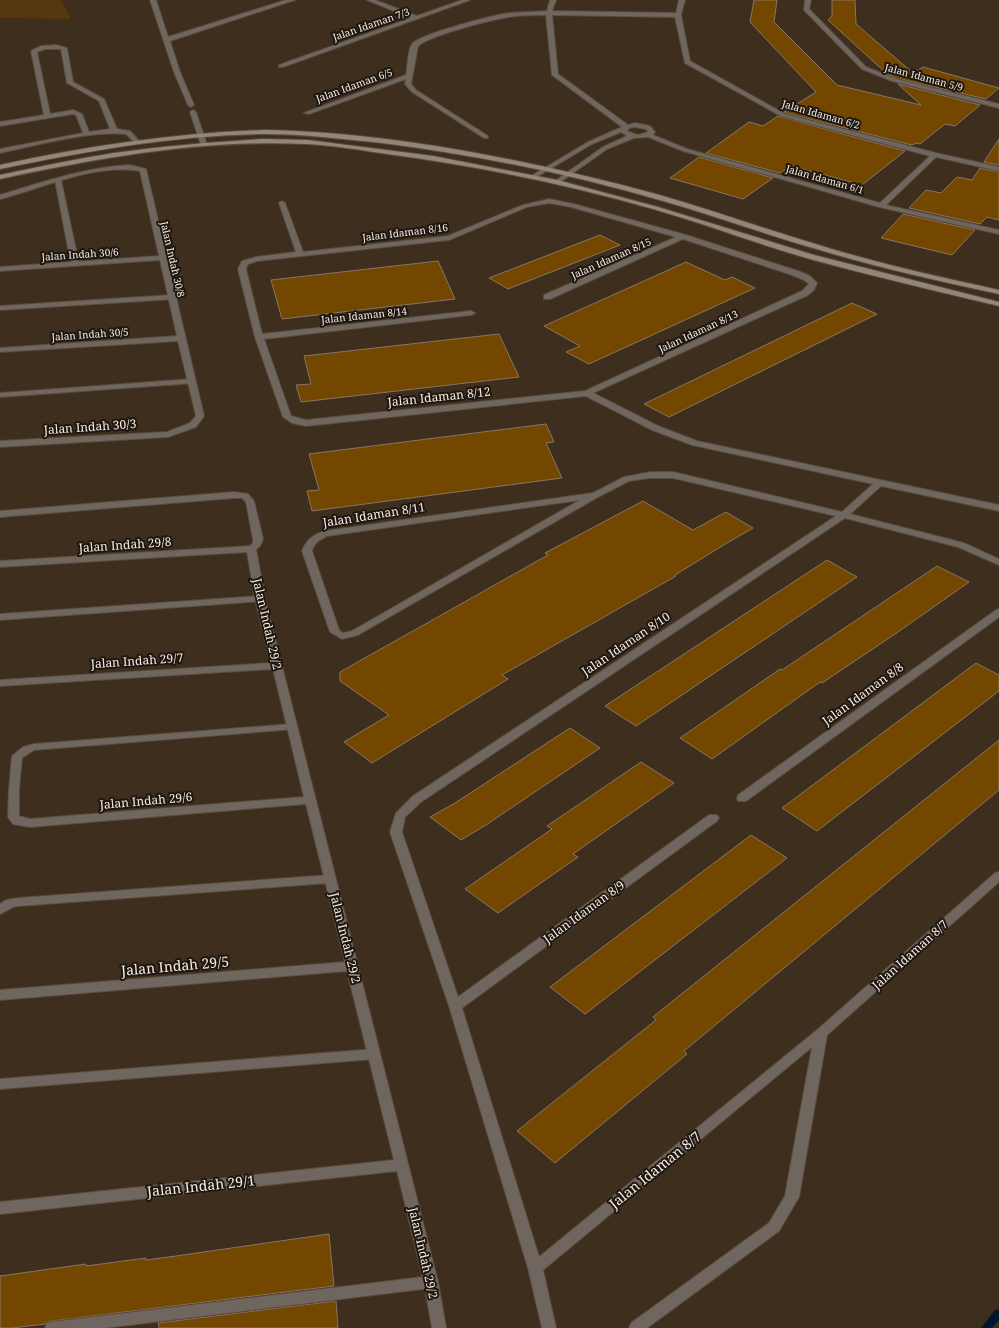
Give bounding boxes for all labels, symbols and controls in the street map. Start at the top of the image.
street label: Jalan Idaman 7/3 [330,4,412,44]
street label: Jalan Idaman 5/9 [882,60,965,94]
street label: Jalan Idaman 6/5 [313,65,394,106]
street label: Jalan Idaman 6/2 [779,96,862,132]
street label: Jalan Idaman 6/1 [783,161,866,197]
street label: Jalan Indah 30/8 [157,219,189,299]
street label: Jalan Idaman 8/16 [360,220,449,244]
street label: Jalan Idaman 8/15 [568,234,653,282]
street label: Jalan Indah 30/6 [40,244,120,264]
street label: Jalan Idaman 8/14 [319,303,408,327]
street label: Jalan Idaman 8/13 [655,306,740,356]
street label: Jalan Indah 30/5 [50,324,129,344]
street label: Jalan Idaman 8/12 [386,383,491,410]
street label: Jalan Indah 30/3 [42,415,137,438]
street label: Jalan Idaman 8/11 [321,498,426,531]
street label: Jalan Indah 29/8 [77,533,172,556]
street label: Jalan Indah 29/2 [249,576,286,671]
street label: Jalan Idaman 8/10 [577,607,674,680]
street label: Jalan Indah 29/7 [89,649,184,672]
street label: Jalan Idaman 8/8 [818,658,907,729]
street label: Jalan Indah 29/6 [98,788,193,813]
street label: Jalan Idaman 8/9 [539,876,628,947]
street label: Jalan Indah 29/2 [326,890,365,985]
street label: Jalan Idaman 8/7 [867,916,952,994]
street label: Jalan Indah 29/5 [119,951,230,980]
street label: Jalan Idaman 8/7 [604,1127,705,1213]
street label: Jalan Indah 29/1 [145,1170,256,1201]
street label: Jalan Indah 29/2 [405,1205,442,1300]

